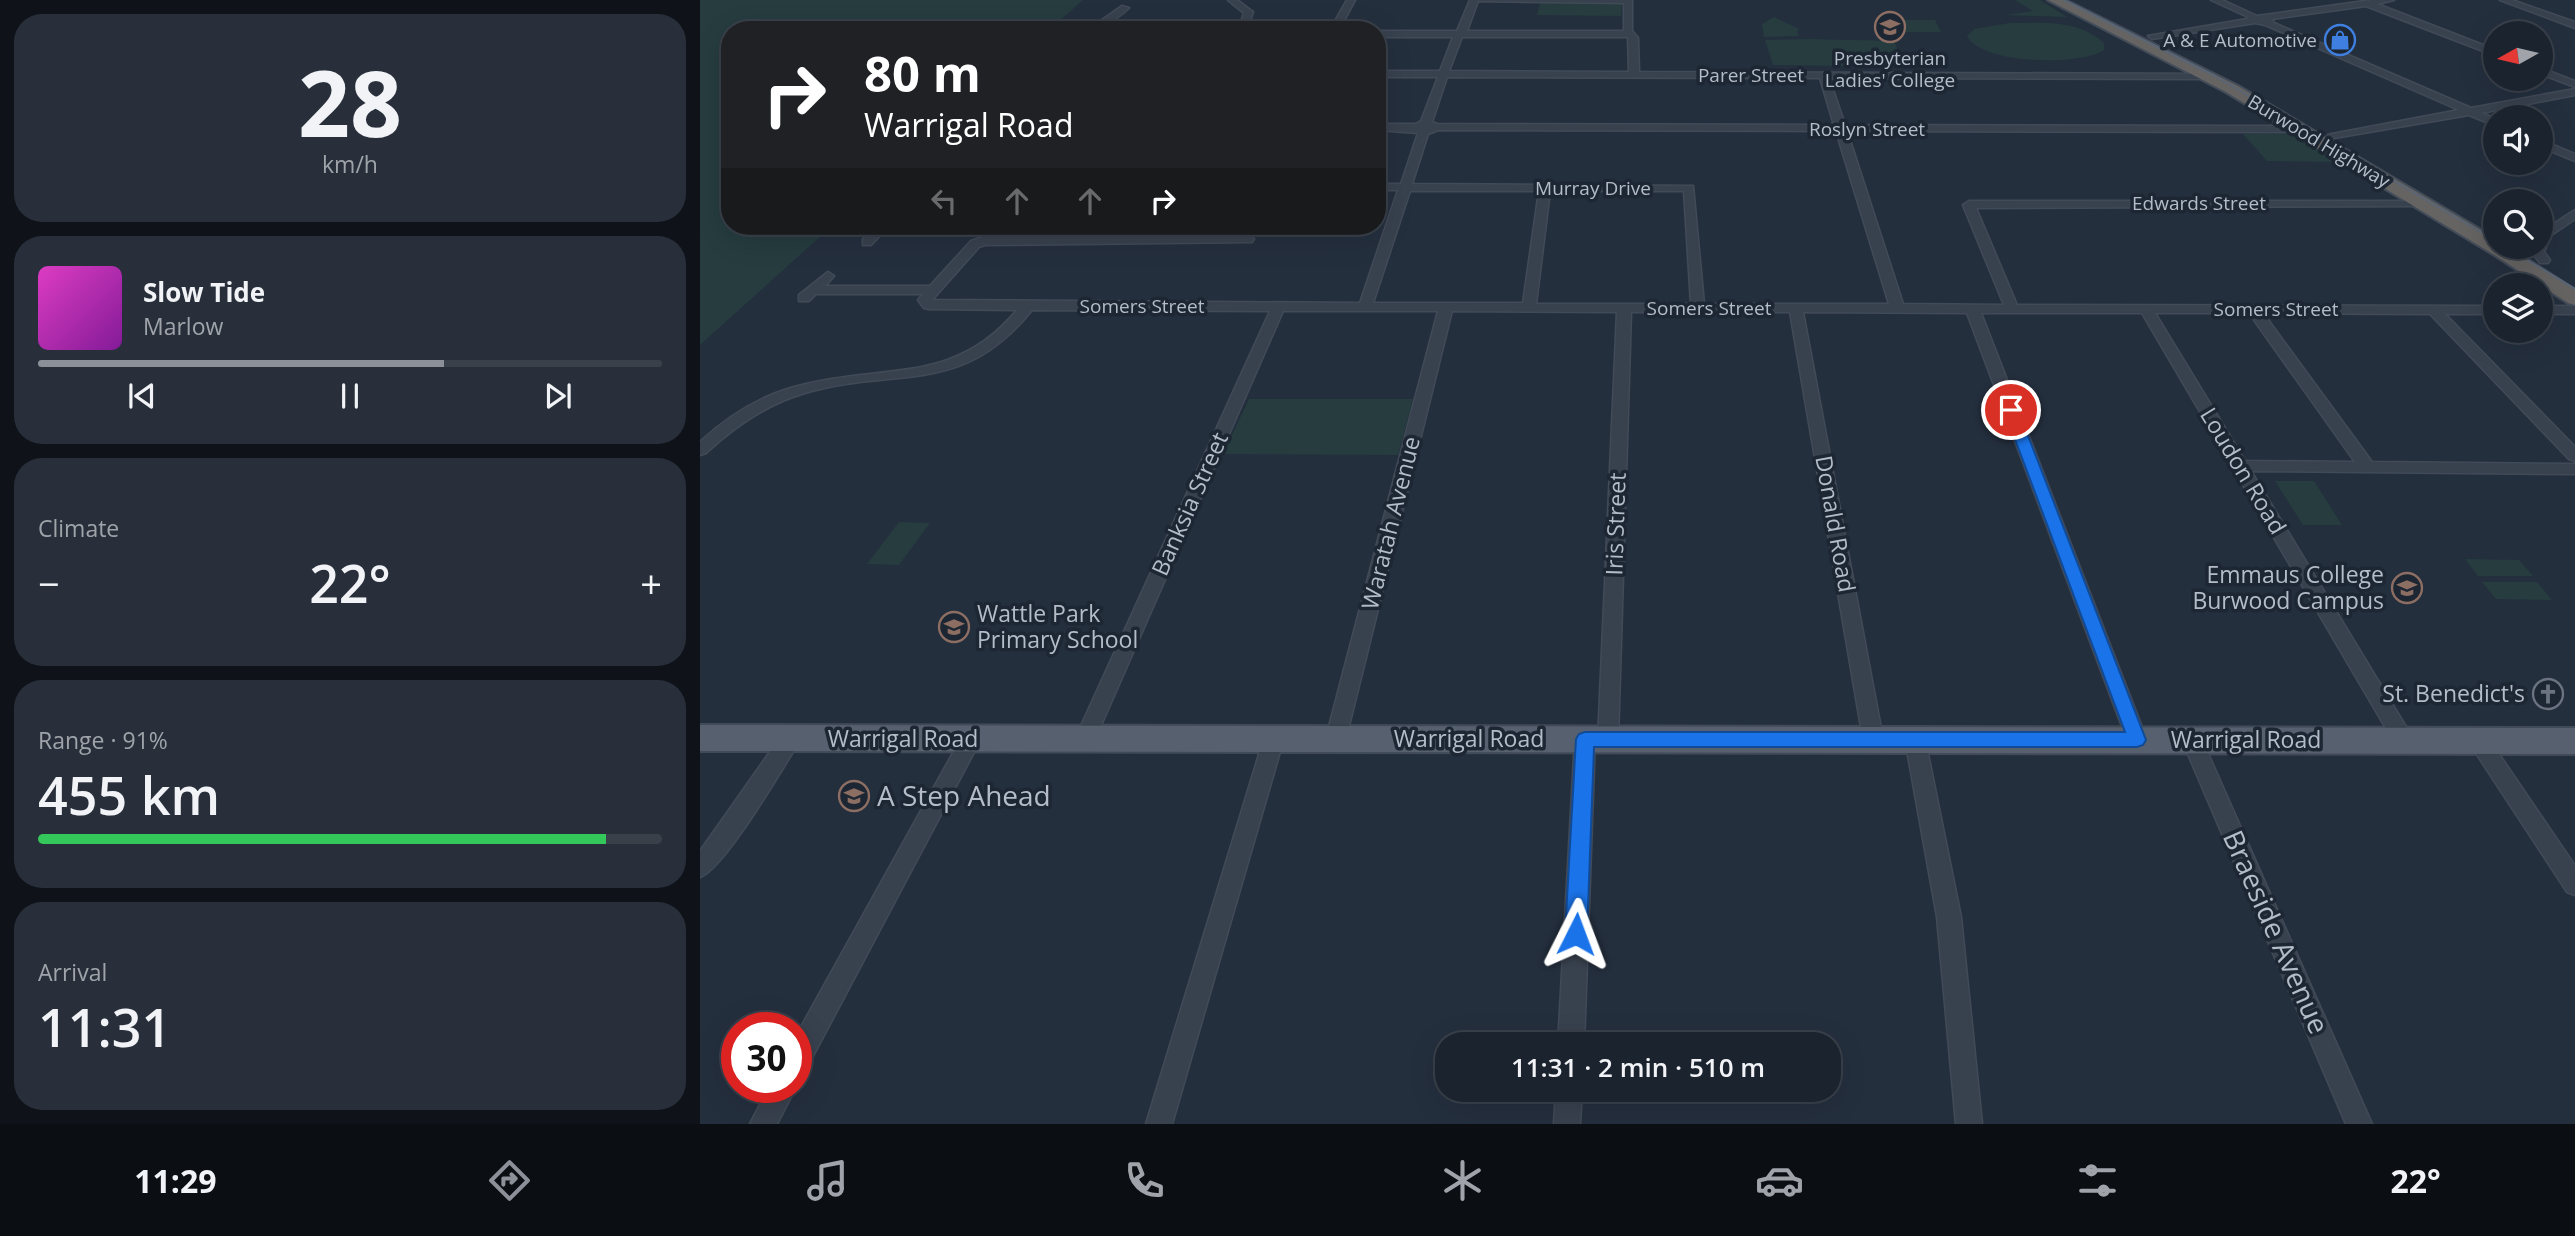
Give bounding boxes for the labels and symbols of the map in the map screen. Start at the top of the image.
school or university icon: Presbyterian Ladies' College [1873,10,1907,44]
north arrow [2483,21,2553,91]
shop icon: A & E Automotive [2323,23,2357,57]
place label: A & E Automotive [2163,27,2317,53]
place label: Presbyterian Ladies' College [1825,45,1955,93]
street label: Parer Street [1698,62,1804,88]
street label: Burwood Highway [2243,88,2395,194]
street label: Roslyn Street [1809,116,1925,142]
street label: Murray Drive [1535,175,1651,201]
street label: Edwards Street [2132,190,2266,216]
street label: Somers Street [1080,293,1205,319]
street label: Somers Street [1647,295,1772,321]
street label: Somers Street [2214,296,2339,322]
pin [1981,380,2041,440]
street label: Loudon Road [2193,401,2294,540]
street label: Banksia Street [1143,427,1235,580]
street label: Waratah Avenue [1353,433,1427,613]
street label: Donald Road [1808,453,1864,595]
street label: Iris Street [1597,472,1633,576]
place label: Emmaus College Burwood Campus [2192,558,2384,616]
school or university icon: Emmaus College Burwood Campus [2390,571,2424,605]
place label: Wattle Park Primary School [977,597,1138,655]
school or university icon: Wattle Park Primary School [937,610,971,644]
place label: St. Benedict's [2382,677,2525,709]
church icon: St. Benedict's [2531,677,2565,711]
street label: Warrigal Road [828,722,978,754]
street label: Warrigal Road [1394,722,1544,754]
street label: Warrigal Road [2171,723,2321,755]
place label: A Step Ahead [877,776,1051,814]
school or university icon: A Step Ahead [837,779,871,813]
street label: Braeside Avenue [2215,824,2339,1039]
position arrow [1539,897,1613,971]
speed limit sign: 30 [721,1012,812,1103]

